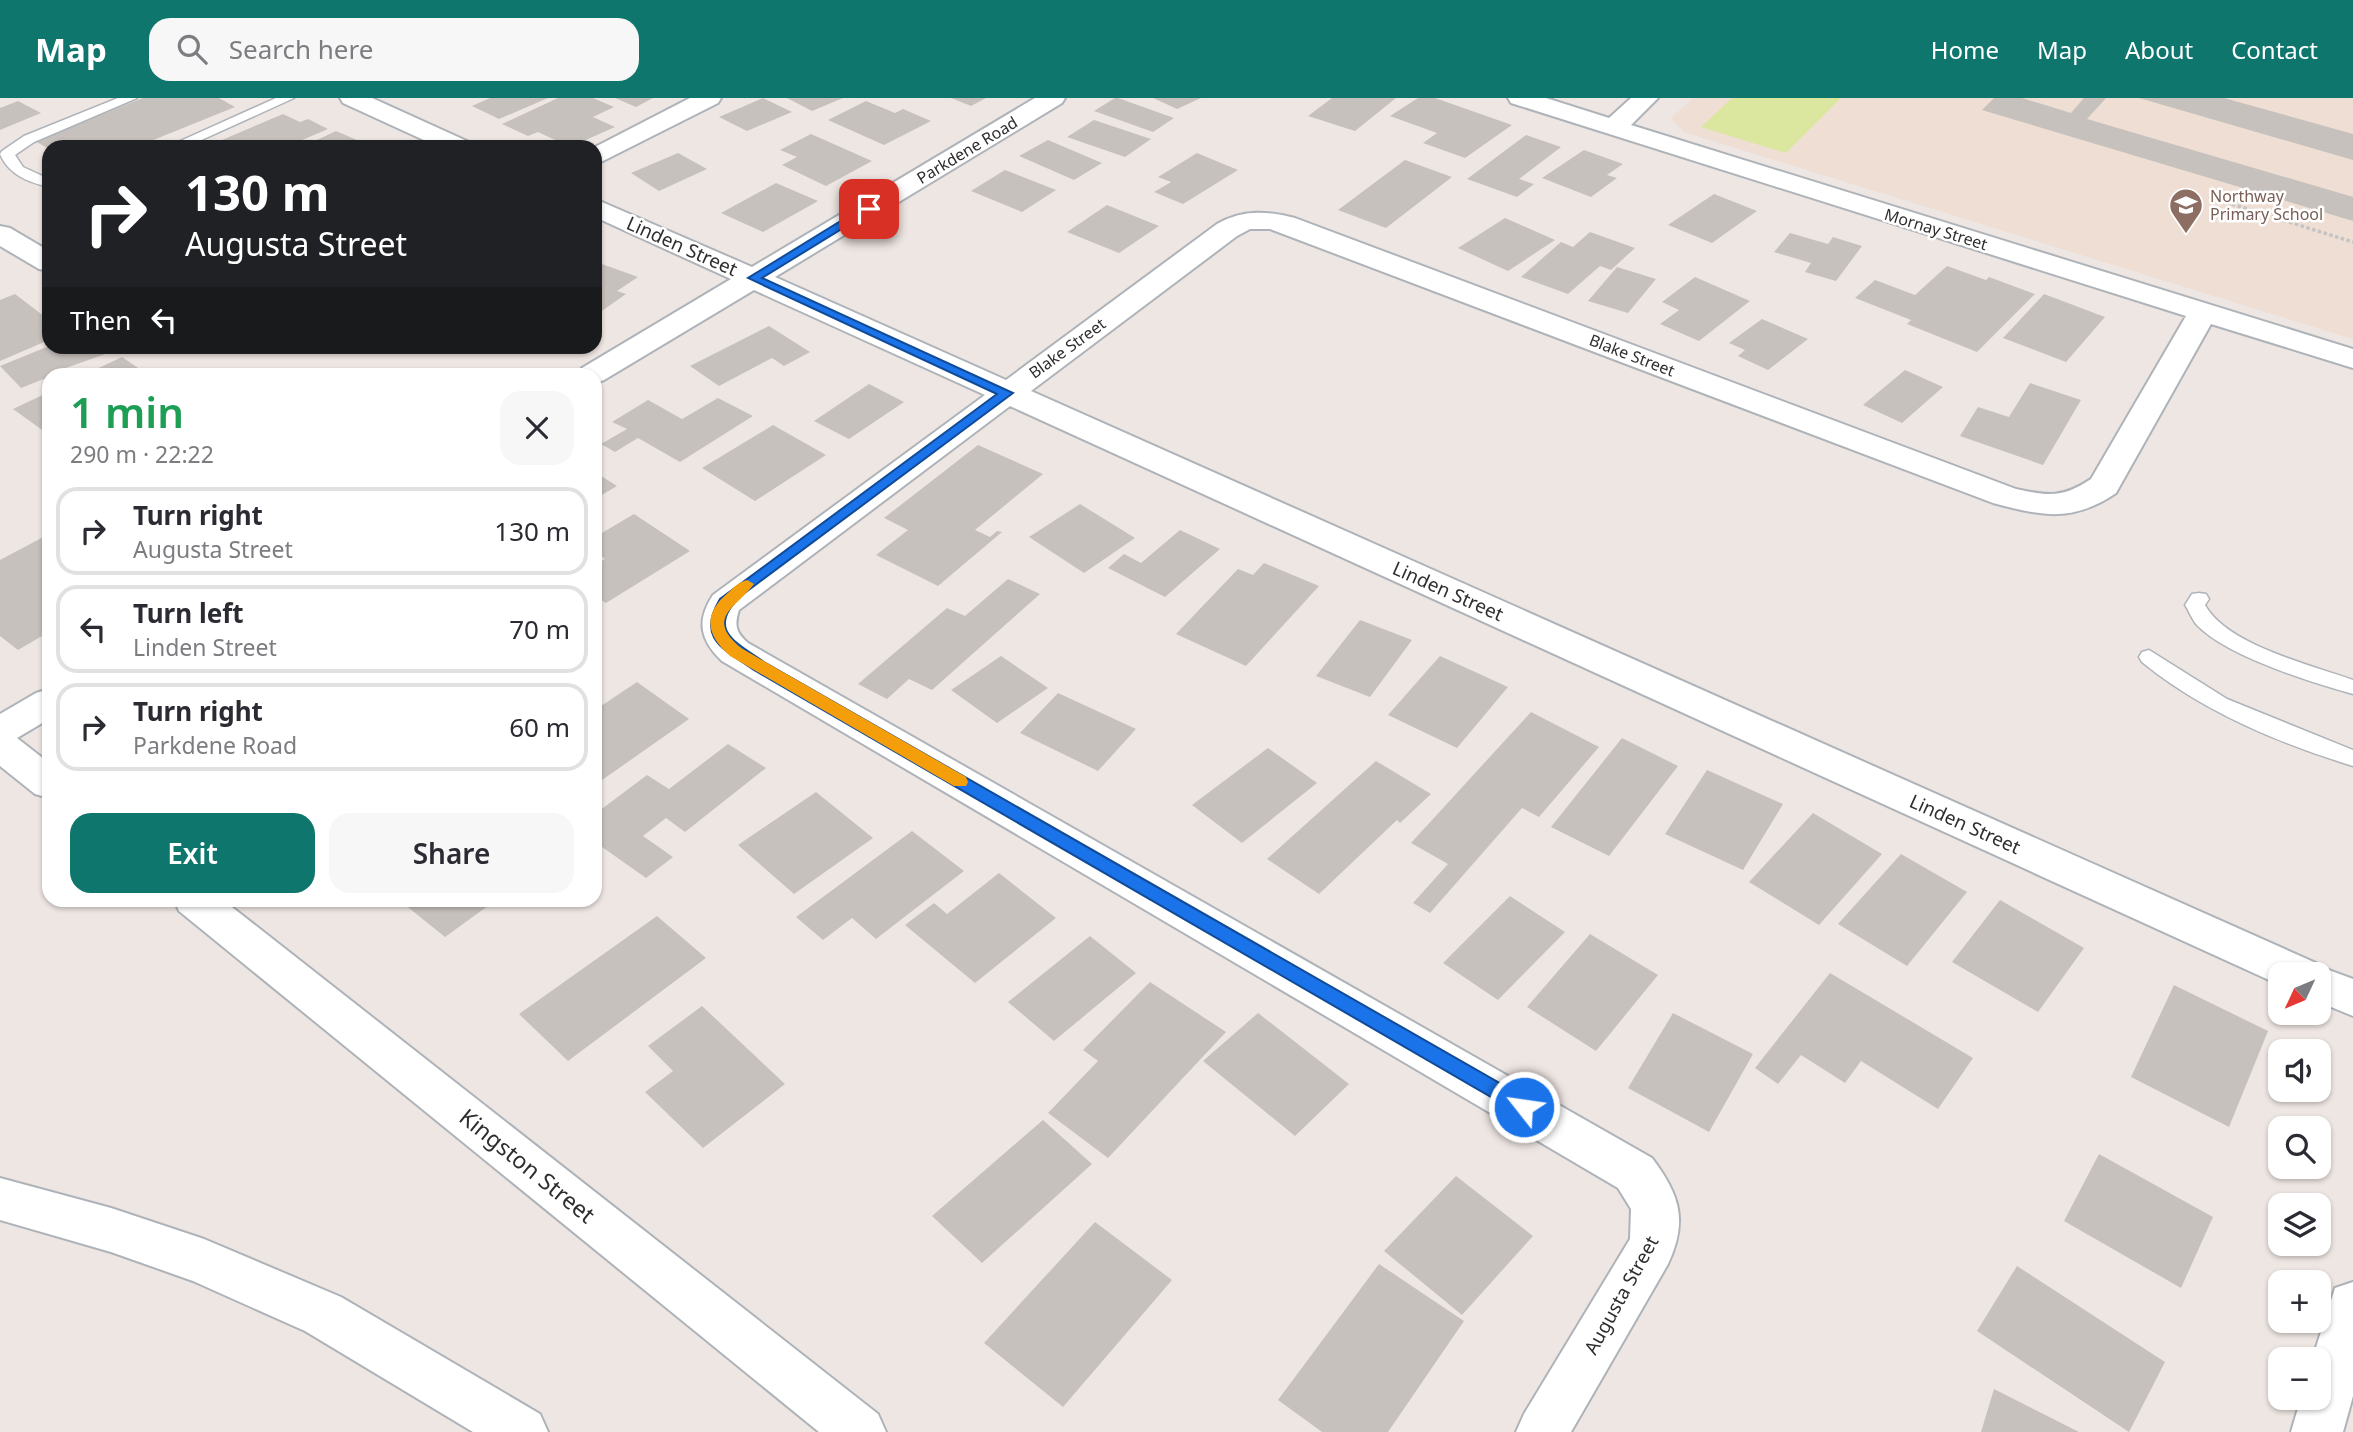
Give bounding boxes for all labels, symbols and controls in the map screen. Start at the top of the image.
search box [149,18,639,81]
text: Map [35,27,107,72]
icon: search [173,30,211,68]
text: Search here [229,31,373,67]
text: Home [1931,33,1999,66]
text: Map [2037,33,2087,66]
text: About [2125,33,2193,66]
text: Contact [2231,33,2318,66]
street label: Parkdene Road [912,111,1022,189]
text: 130 m [185,159,330,225]
icon: right [70,168,161,259]
pin [839,179,899,239]
place label: Northway Primary School [2210,185,2323,225]
school or university icon: Northway Primary School [2167,186,2205,235]
icon: arrive [850,190,888,228]
street label: Mornay Street [1882,203,1990,255]
street label: Linden Street [622,210,742,282]
text: Augusta Street [185,222,407,265]
icon: left [145,301,183,339]
text: Then [70,302,131,338]
street label: Blake Street [1024,313,1110,383]
street label: Blake Street [1586,329,1678,381]
text: 1 min [70,383,184,440]
button: close [500,391,574,465]
text: 290 m · 22:22 [70,438,214,470]
text: Turn right [133,497,263,533]
icon: right [74,512,112,550]
text: 130 m [494,513,570,549]
text: Augusta Street [133,533,293,565]
street label: Linden Street [1388,555,1508,627]
text: Turn left [133,595,244,631]
icon: left [74,610,112,648]
text: 70 m [509,611,570,647]
text: Linden Street [133,631,277,663]
text: Turn right [133,693,263,729]
icon: right [74,708,112,746]
text: 60 m [509,709,570,745]
text: Parkdene Road [133,729,297,761]
street label: Linden Street [1905,788,2025,860]
button: Exit [70,813,315,893]
button: Share [329,813,574,893]
north arrow [2268,962,2331,1026]
map controls [2268,962,2331,1410]
button: sound [2268,1039,2331,1102]
position arrow [1487,1070,1561,1144]
street label: Kingston Street [453,1100,602,1230]
button: search [2268,1116,2331,1179]
button: layers [2268,1193,2331,1256]
street label: Augusta Street [1578,1231,1664,1359]
button: + [2268,1270,2331,1333]
button: − [2268,1347,2331,1410]

